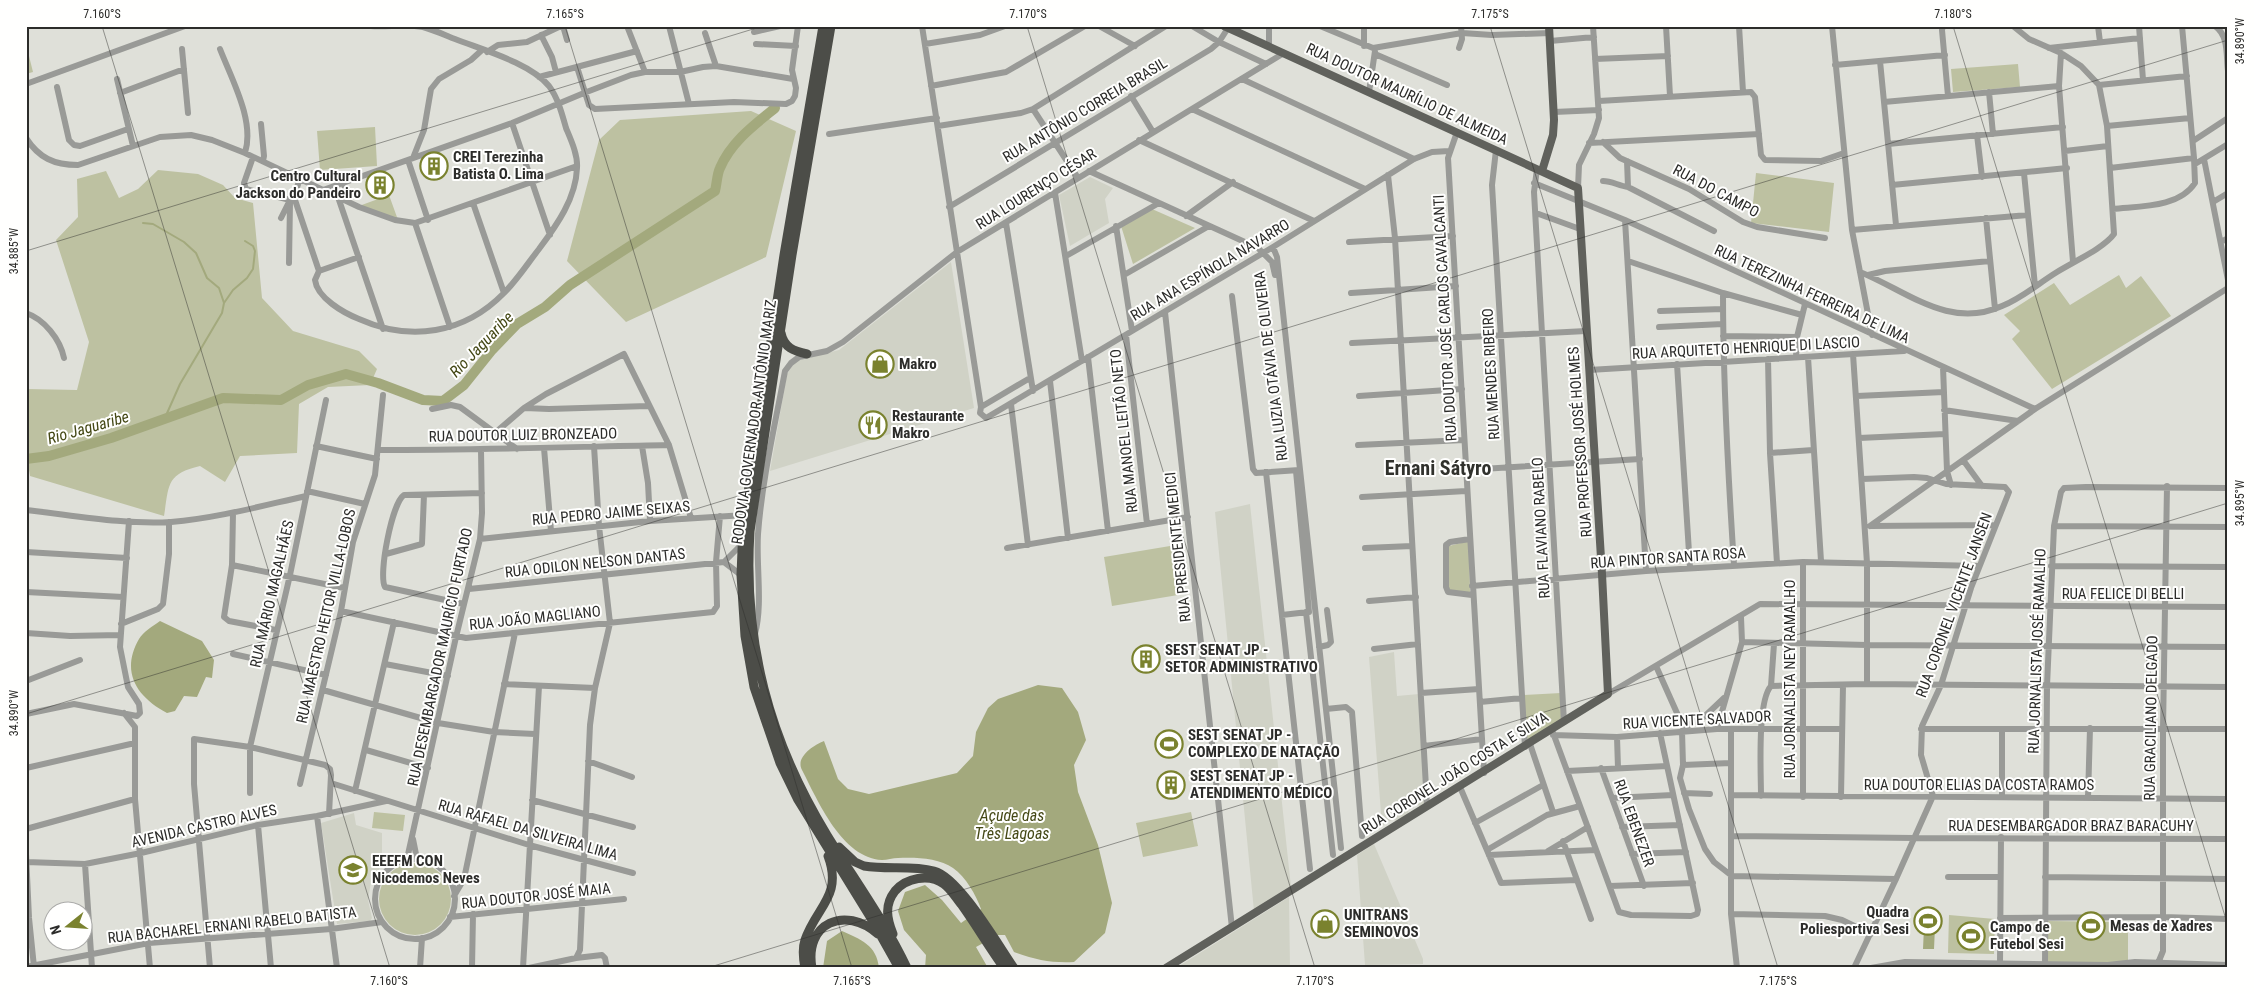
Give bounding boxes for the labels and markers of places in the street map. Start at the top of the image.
place label: CREI Terezinha Batista O. Lima [453,148,544,183]
building icon: CREI Terezinha Batista O. Lima [419,151,449,181]
place label: Centro Cultural Jackson do Pandeiro [236,167,361,202]
building icon: Centro Cultural Jackson do Pandeiro [365,170,395,200]
shop icon: Makro [865,349,895,379]
place label: Makro [899,355,937,373]
place label: Restaurante Makro [892,407,964,442]
restaurant icon: Restaurante Makro [858,410,888,440]
place label: SEST SENAT JP - SETOR ADMINISTRATIVO [1165,641,1318,676]
building icon: SEST SENAT JP - SETOR ADMINISTRATIVO [1131,644,1161,674]
place label: SEST SENAT JP - COMPLEXO DE NATAÇÃO [1188,726,1340,761]
sports icon: SEST SENAT JP - COMPLEXO DE NATAÇÃO [1154,729,1184,759]
place label: SEST SENAT JP - ATENDIMENTO MÉDICO [1190,767,1332,802]
building icon: SEST SENAT JP - ATENDIMENTO MÉDICO [1156,770,1186,800]
place label: EEEFM CON Nicodemos Neves [372,852,480,887]
school or university icon: EEEFM CON Nicodemos Neves [338,855,368,885]
place label: Quadra Poliesportiva Sesi [1800,903,1909,938]
place label: UNITRANS SEMINOVOS [1344,906,1419,941]
sports icon: Quadra Poliesportiva Sesi [1913,906,1943,936]
shop icon: UNITRANS SEMINOVOS [1310,909,1340,939]
sports icon: Mesas de Xadres [2076,911,2106,941]
place label: Mesas de Xadres [2110,917,2213,935]
place label: Campo de Futebol Sesi [1990,918,2064,953]
sports icon: Campo de Futebol Sesi [1956,921,1986,951]

